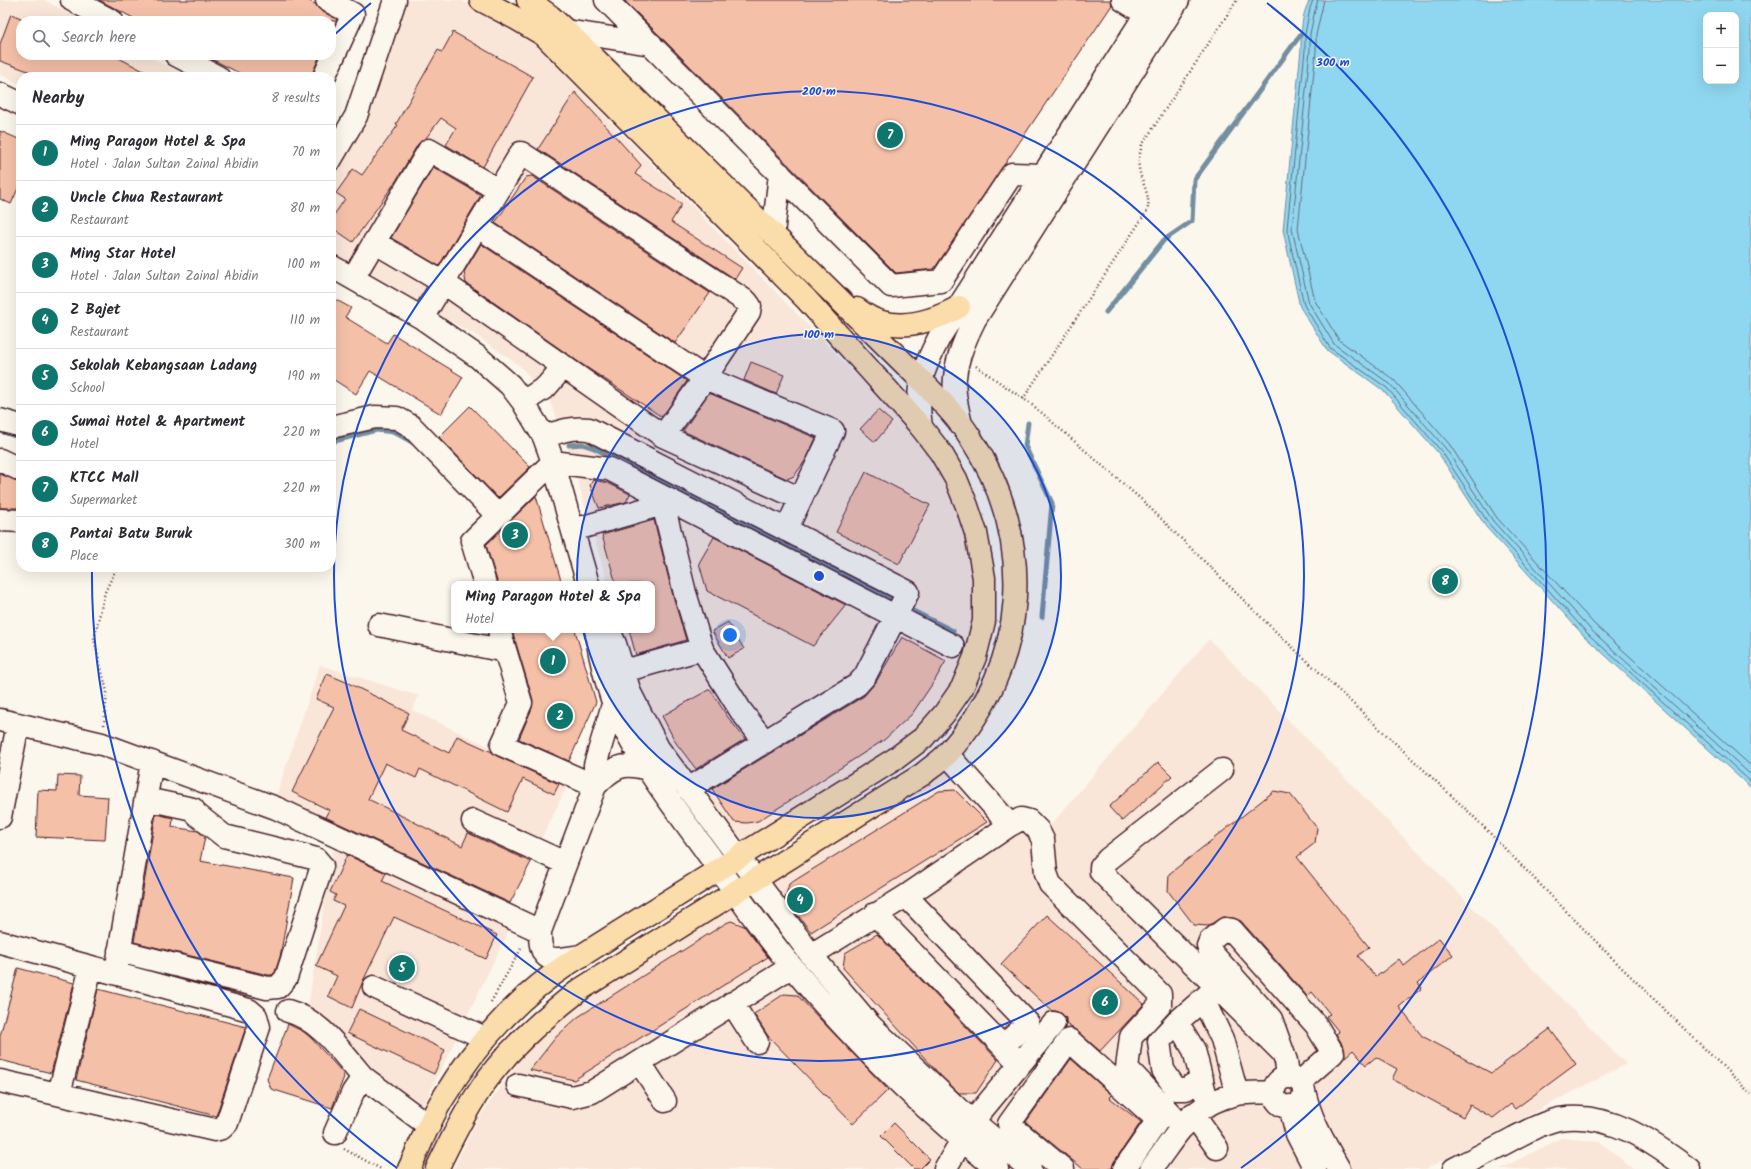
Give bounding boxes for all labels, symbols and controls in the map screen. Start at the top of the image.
map controls [1703,12,1739,84]
button: + [1703,12,1739,48]
search box [16,16,336,60]
text: Search here [62,26,136,50]
icon: search [30,27,52,49]
button: − [1703,48,1739,84]
text: 300 m [1315,53,1350,72]
text: 200 m [802,82,836,101]
text: Nearby [32,85,84,112]
text: 8 results [271,88,320,109]
pin: 7 [877,120,903,150]
text: Ming Paragon Hotel & Spa [70,130,246,154]
text: 1 [43,142,47,163]
text: 70 m [292,142,320,163]
text: Hotel · Jalan Sultan Zainal Abidin [70,154,258,175]
text: Uncle Chua Restaurant [70,186,223,210]
text: 2 [41,198,49,219]
text: 80 m [290,198,320,219]
text: Restaurant [70,210,129,231]
text: Ming Star Hotel [70,242,175,266]
text: 3 [41,254,49,275]
text: 100 m [287,254,320,275]
text: Hotel · Jalan Sultan Zainal Abidin [70,266,258,287]
text: Z Bajet [70,298,120,322]
text: 4 [41,310,49,331]
text: 110 m [290,310,320,331]
text: Restaurant [70,322,129,343]
text: 100 m [804,325,834,344]
text: Sekolah Kebangsaan Ladang [70,354,257,378]
text: 5 [42,366,48,387]
text: 190 m [288,366,320,387]
text: School [70,378,105,399]
text: Sumai Hotel & Apartment [70,410,245,434]
text: 6 [41,422,49,443]
text: 220 m [283,422,320,443]
text: Hotel [70,434,99,455]
text: KTCC Mall [70,466,138,490]
text: 7 [42,478,48,499]
text: 220 m [283,478,320,499]
text: Supermarket [70,490,137,511]
pin: 3 [502,520,528,550]
text: Pantai Batu Buruk [70,522,192,546]
text: 8 [41,534,49,555]
text: 300 m [284,534,320,555]
text: Place [70,546,98,567]
pin: 8 [1432,566,1458,596]
centre of rings [812,569,826,583]
popup [451,581,655,633]
text: Ming Paragon Hotel & Spa [465,585,641,609]
text: Hotel [465,609,494,630]
your location [720,625,740,645]
pin: 1 [540,646,566,676]
pin: 2 [547,701,573,731]
pin: 4 [787,885,813,915]
pin: 5 [389,953,415,983]
pin: 6 [1092,987,1118,1017]

